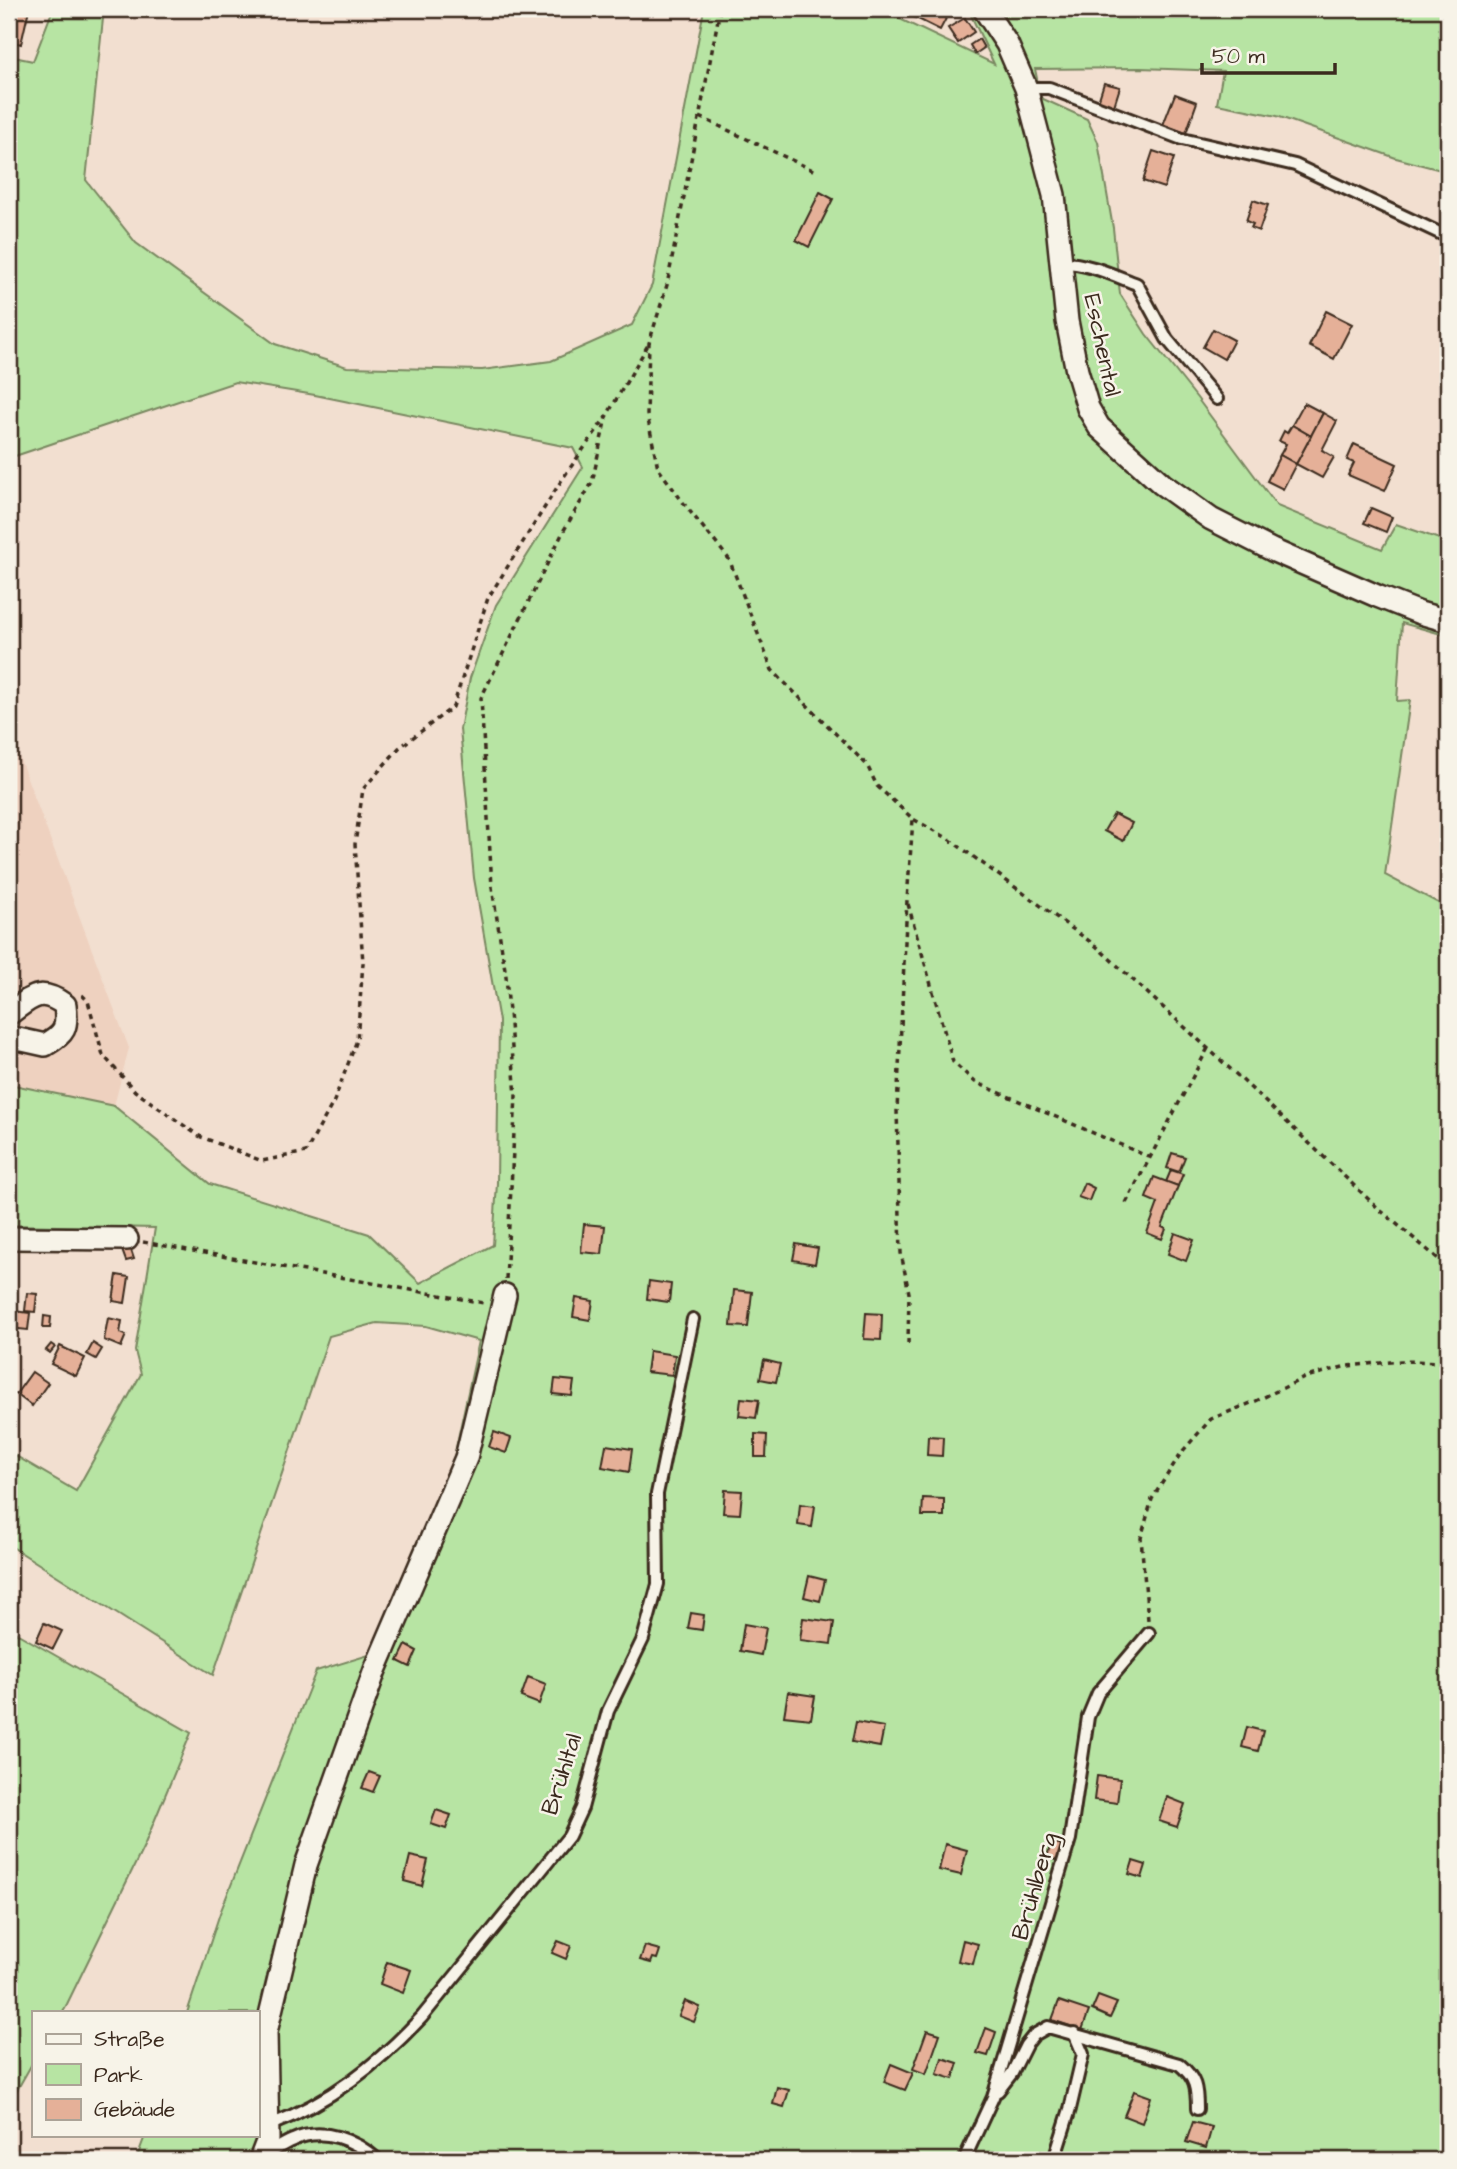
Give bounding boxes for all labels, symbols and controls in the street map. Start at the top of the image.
scale bar [1202,32,1334,76]
text: 50 m [1212,42,1266,71]
street label: Eschental [1075,291,1129,400]
street label: Brühltal [533,1729,591,1819]
street label: Brühlberg [1003,1829,1067,1944]
legend [32,2011,259,2138]
text: Straße [94,2025,165,2054]
text: Park [94,2061,143,2090]
text: Gebäude [94,2095,175,2124]

